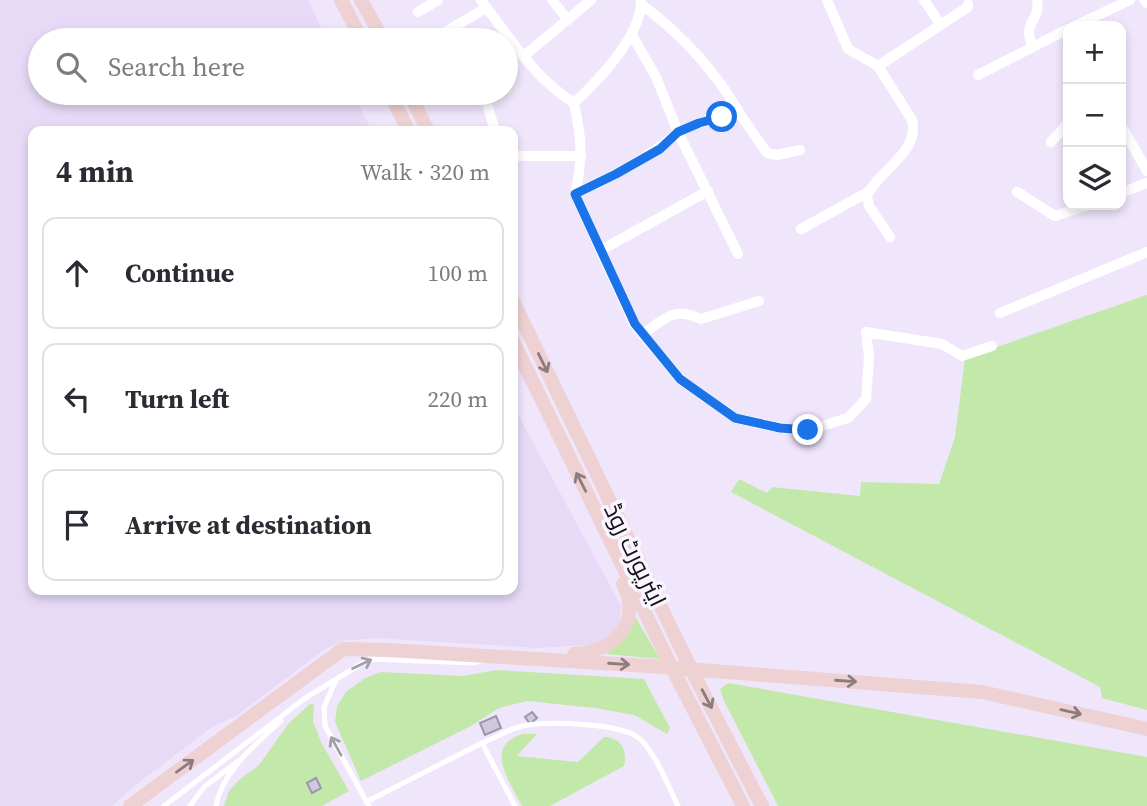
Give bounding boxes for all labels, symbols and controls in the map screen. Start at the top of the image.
map controls [1063,21,1126,210]
button: + [1063,21,1126,84]
search box [28,28,518,105]
icon: search [52,48,90,86]
text: Search here [108,49,245,85]
button: − [1063,84,1126,147]
route start [706,101,737,132]
button: layers [1063,147,1126,210]
text: 4 min [56,151,134,192]
text: Walk · 320 m [360,156,490,188]
icon: ahead [58,254,96,292]
text: Continue [125,255,234,291]
text: 100 m [427,257,488,289]
one-way arrow [536,352,550,373]
icon: left [58,380,96,418]
text: Turn left [125,381,229,417]
text: 220 m [427,383,488,415]
route end [792,414,823,445]
one-way arrow [573,472,587,493]
street label: ایئرپورٹ روڈ [596,498,675,612]
icon: arrive [58,506,96,544]
text: Arrive at destination [125,507,372,543]
one-way arrow [352,657,373,670]
one-way arrow [607,658,630,671]
one-way arrow [834,675,857,688]
one-way arrow [700,688,714,709]
one-way arrow [1059,706,1082,719]
one-way arrow [329,736,342,757]
one-way arrow [176,758,194,773]

